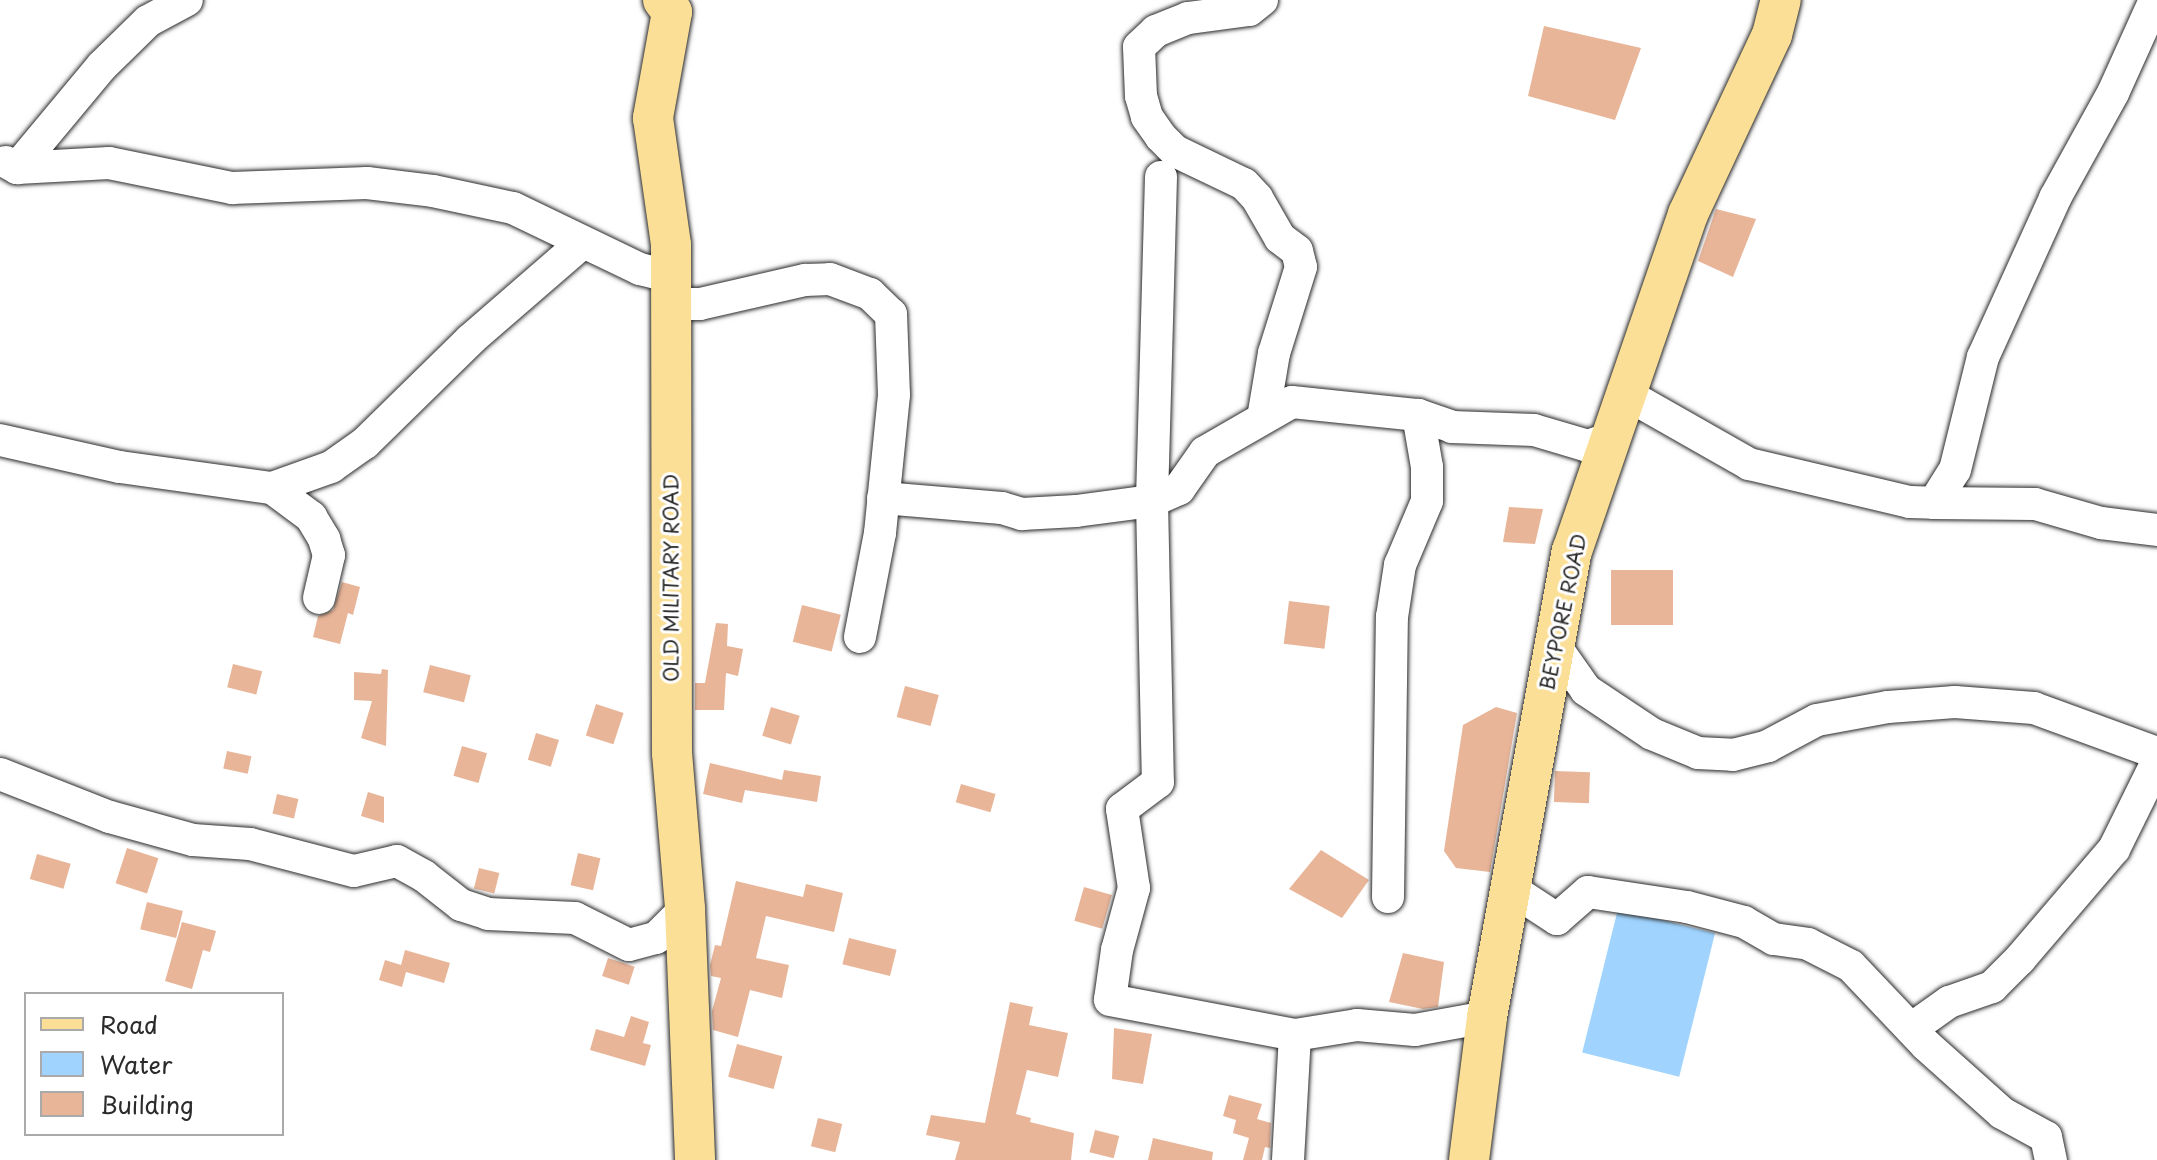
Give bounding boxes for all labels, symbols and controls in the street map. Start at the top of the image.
street label: OLD MILITARY ROAD [659,471,683,685]
street label: BEYPORE ROAD [1535,531,1591,693]
legend [24,992,284,1136]
text: Road [100,1006,158,1042]
text: Water [100,1046,172,1082]
text: Building [100,1086,194,1122]

